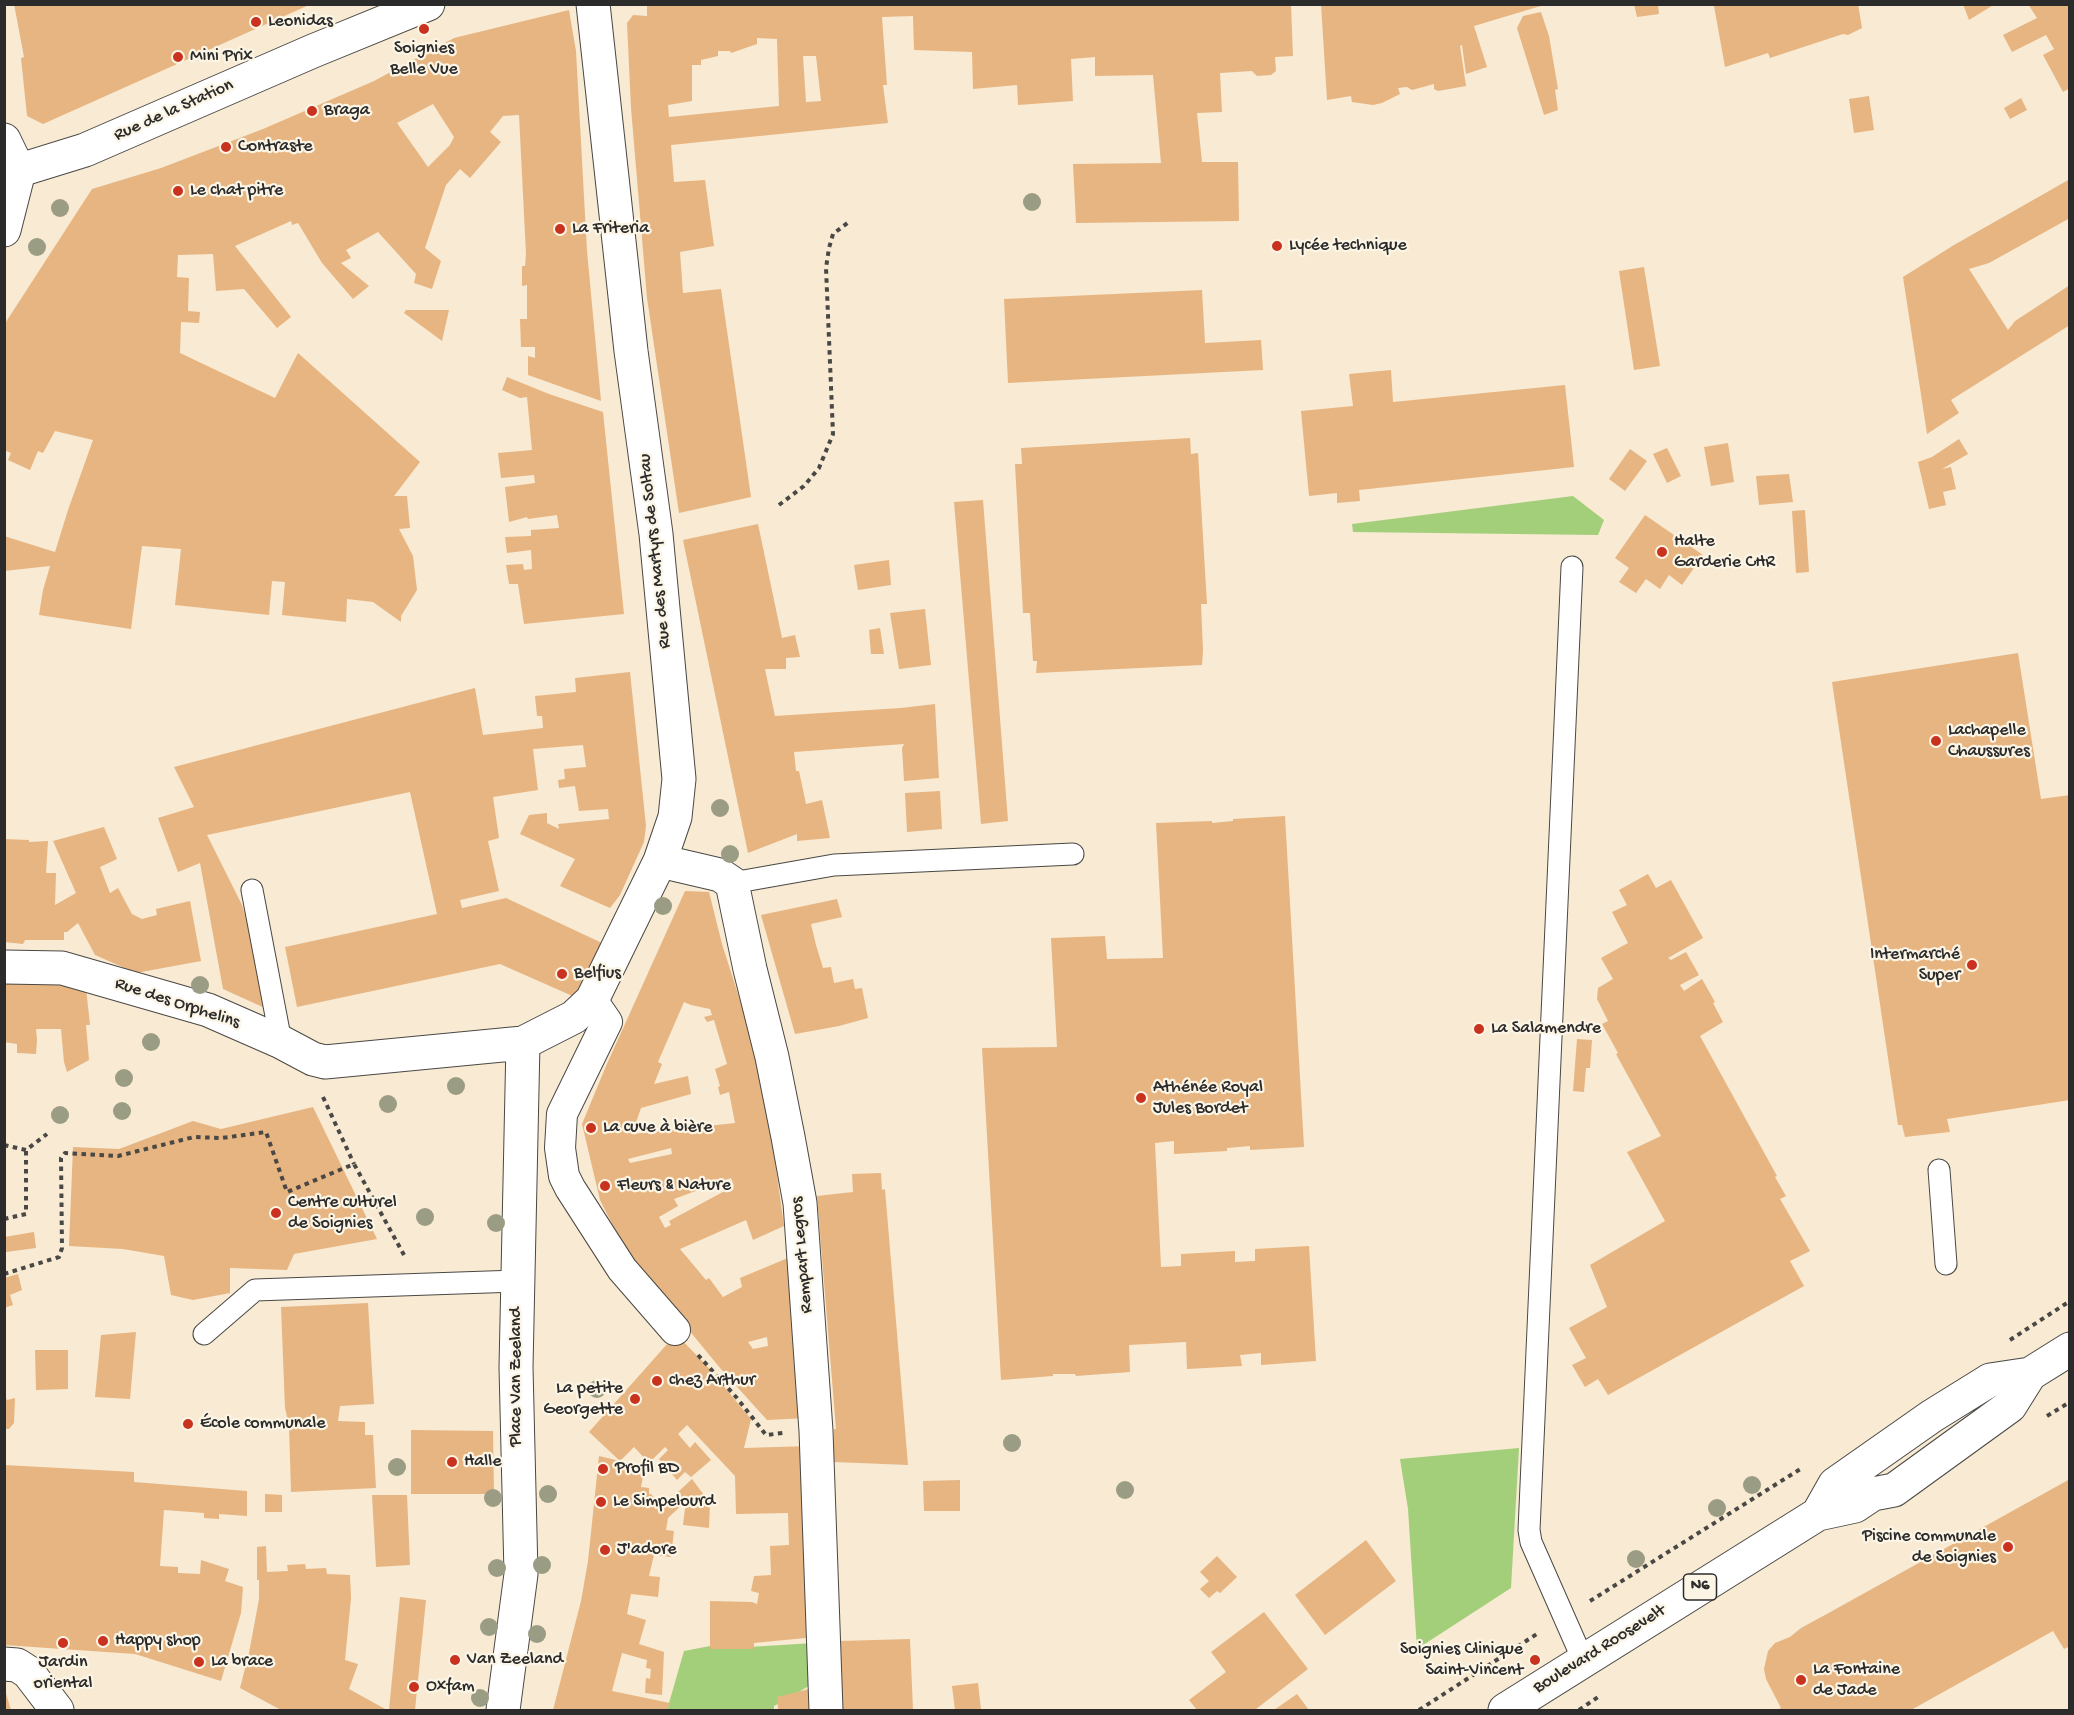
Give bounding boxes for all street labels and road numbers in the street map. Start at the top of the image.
street label: Rue de la Station [111,75,237,147]
street label: Rue des Martyrs de Soltau [635,452,677,650]
street label: Rue des Orphelins [112,974,242,1034]
street label: Rempart Legros [787,1196,819,1314]
street label: Place Van Zeeland [506,1307,528,1447]
road number: N6 [1684,1574,1716,1600]
street label: Boulevard Roosevelt [1530,1601,1670,1699]

